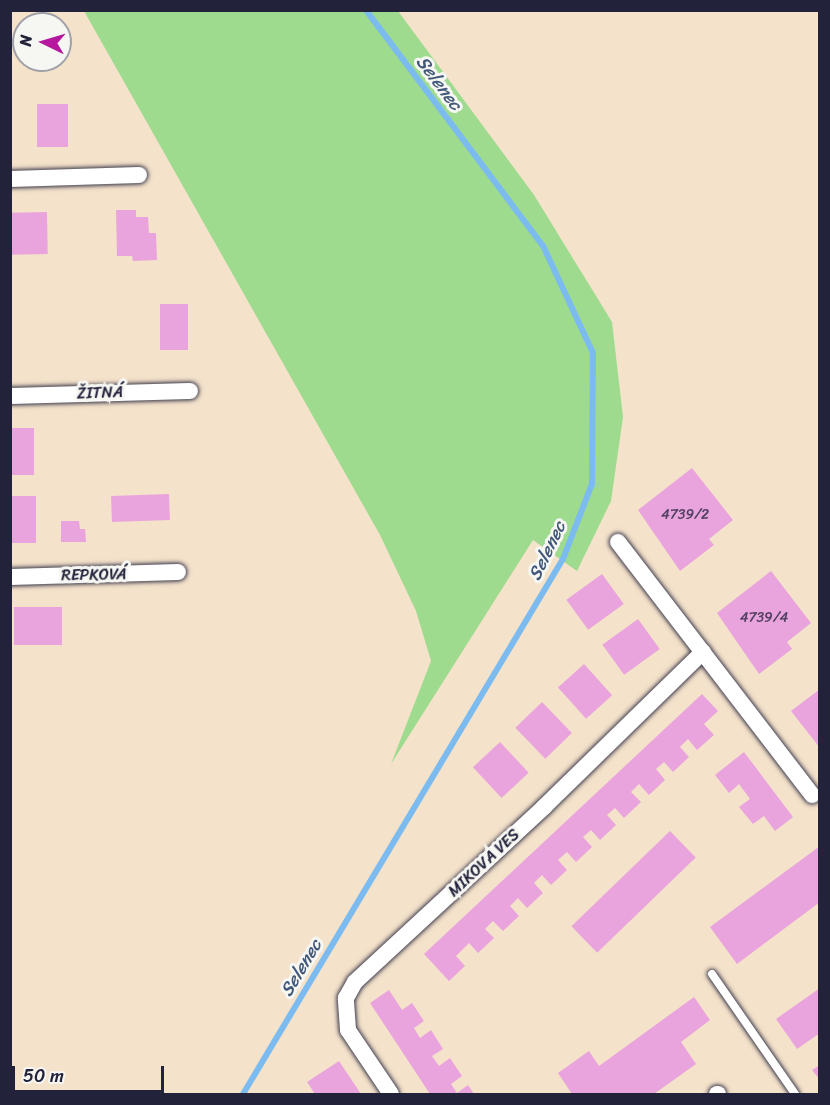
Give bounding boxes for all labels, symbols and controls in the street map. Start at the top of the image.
north arrow [12,12,72,72]
text: N [11,34,40,47]
water label: Selenec [412,52,466,114]
street label: ŽITNÁ [76,383,124,403]
house number: 4739/2 [661,507,709,523]
water label: Selenec [524,518,570,584]
street label: REPKOVÁ [61,565,127,585]
house number: 4739/4 [740,610,788,626]
street label: MIKOVA VES [444,825,524,901]
water label: Selenec [276,936,326,1000]
scale bar [15,1054,166,1092]
text: 50 m [23,1060,64,1092]

